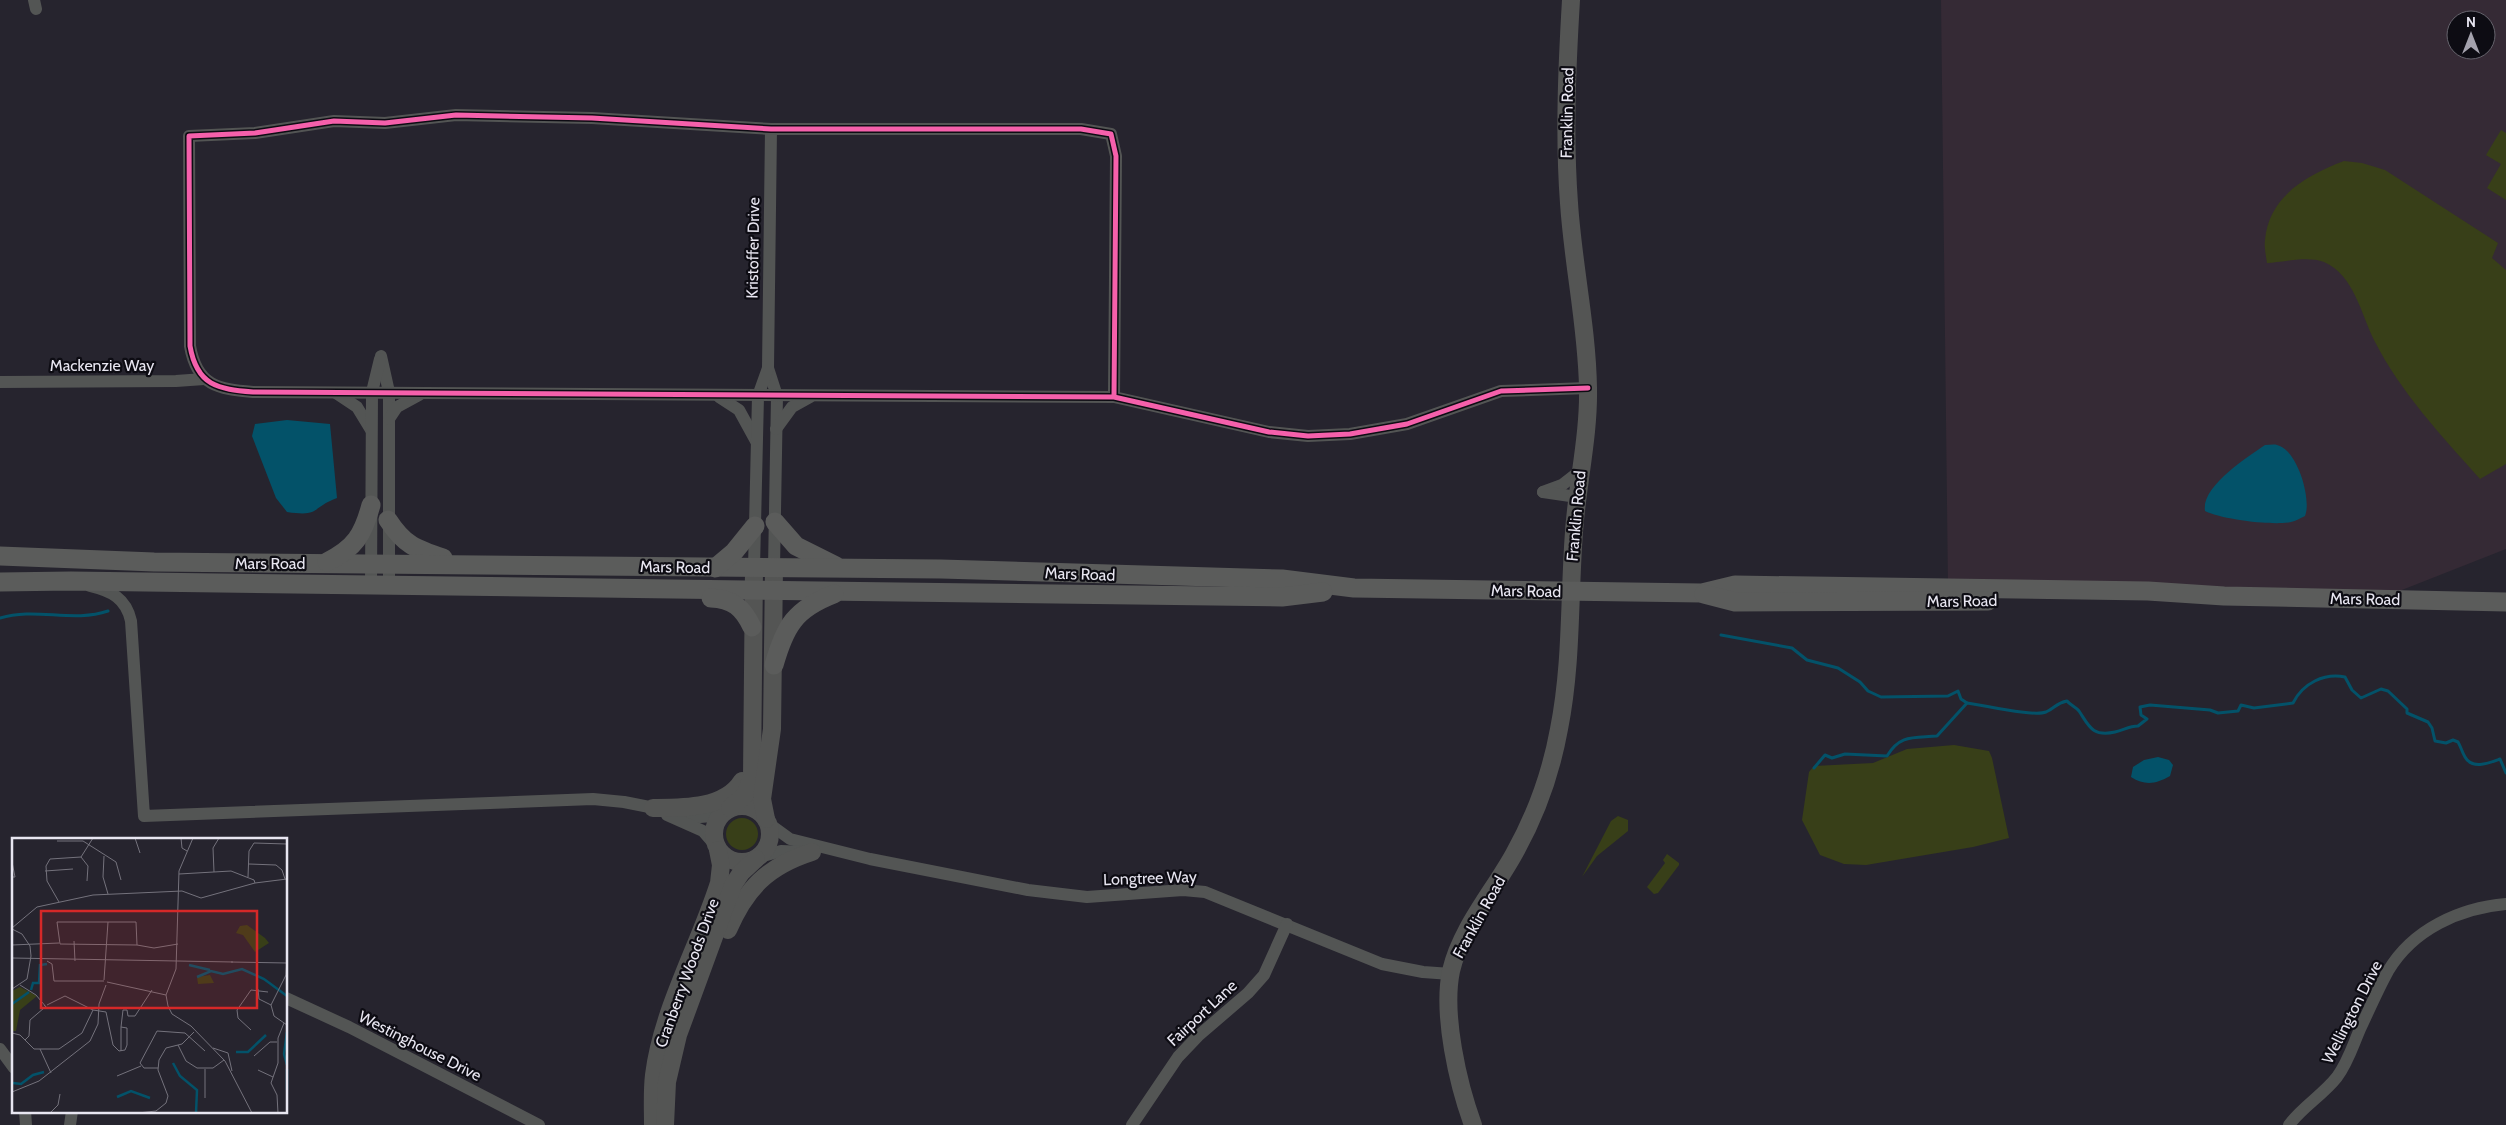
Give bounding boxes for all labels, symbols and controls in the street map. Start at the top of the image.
north arrow [2446,10,2496,60]
text: N [2466,13,2476,31]
street label: Franklin Road [1557,67,1577,159]
street label: Kristoffer Drive [743,197,763,299]
street label: Mackenzie Way [50,356,154,375]
street label: Franklin Road [1563,470,1589,562]
street label: Mars Road [235,554,305,573]
street label: Mars Road [640,557,710,577]
street label: Mars Road [1044,563,1116,585]
street label: Mars Road [1491,581,1561,601]
street label: Mars Road [2330,589,2400,609]
street label: Mars Road [1927,591,1997,611]
inset map [12,838,288,1112]
street label: Longtree Way [1103,867,1197,889]
street label: Franklin Road [1449,873,1509,961]
street label: Cranberry Woods Drive [651,896,723,1050]
street label: Wellington Drive [2318,957,2386,1067]
street label: Fairport Lane [1163,976,1241,1050]
street label: Westinghouse Drive [355,1007,485,1085]

